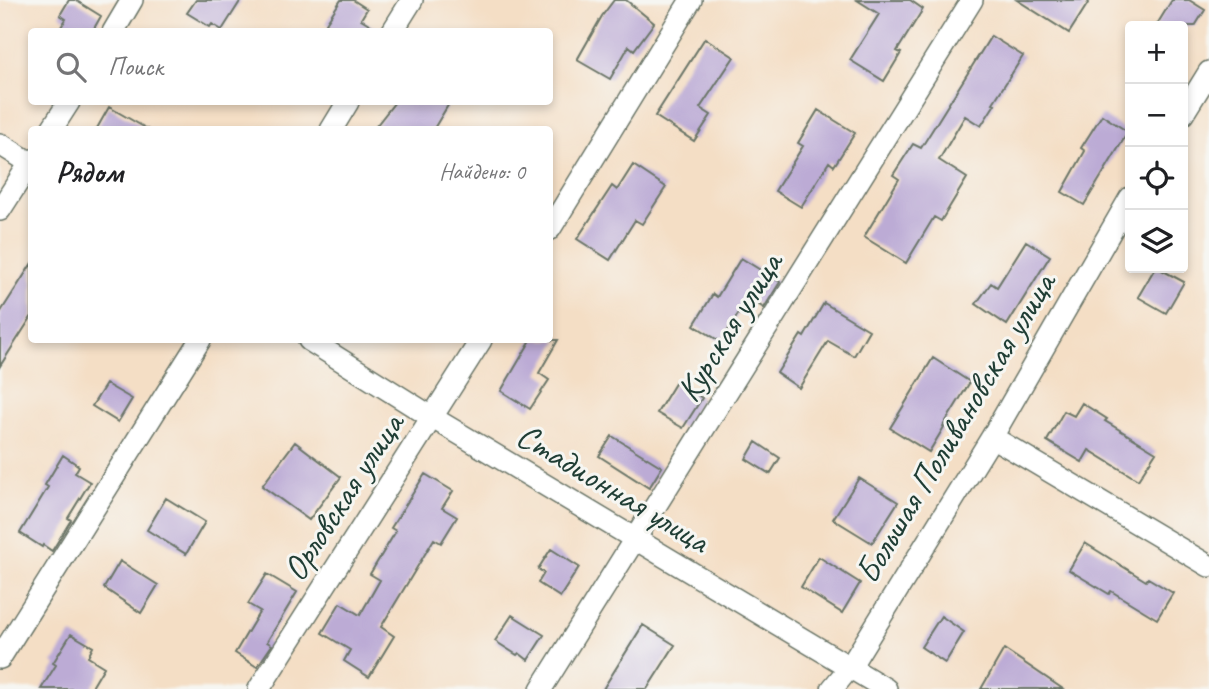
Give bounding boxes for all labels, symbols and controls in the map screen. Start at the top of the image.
map controls [1125,21,1188,273]
button: + [1125,21,1188,84]
search box [28,28,553,105]
icon: search [52,48,90,86]
text: Поиск [108,50,163,83]
button: − [1125,84,1188,147]
button: locate [1125,147,1188,210]
text: Рядом [56,153,123,191]
text: Найдено: 0 [439,157,525,186]
button: layers [1125,210,1188,273]
street label: Курская улица [666,242,794,410]
street label: Большая Поливановская улица [844,262,1067,591]
street label: Орловская улица [272,403,415,589]
street label: Стадионная улица [508,413,719,564]

